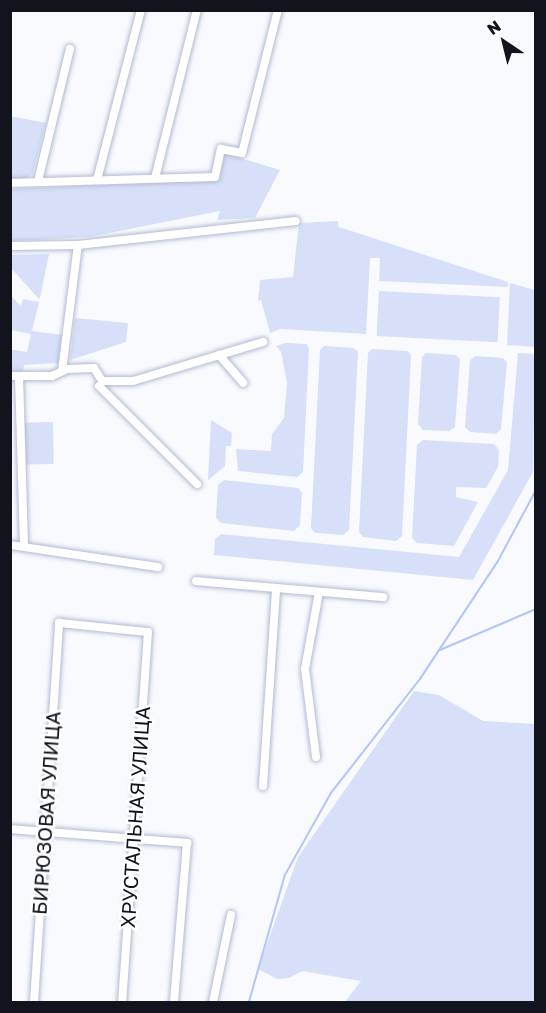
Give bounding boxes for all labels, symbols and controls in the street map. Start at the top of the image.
north arrow [474,12,534,72]
text: N [483,16,504,39]
street label: ХРУСТАЛЬНАЯ УЛИЦА [115,705,155,929]
street label: БИРЮЗОВАЯ УЛИЦА [27,710,65,916]

